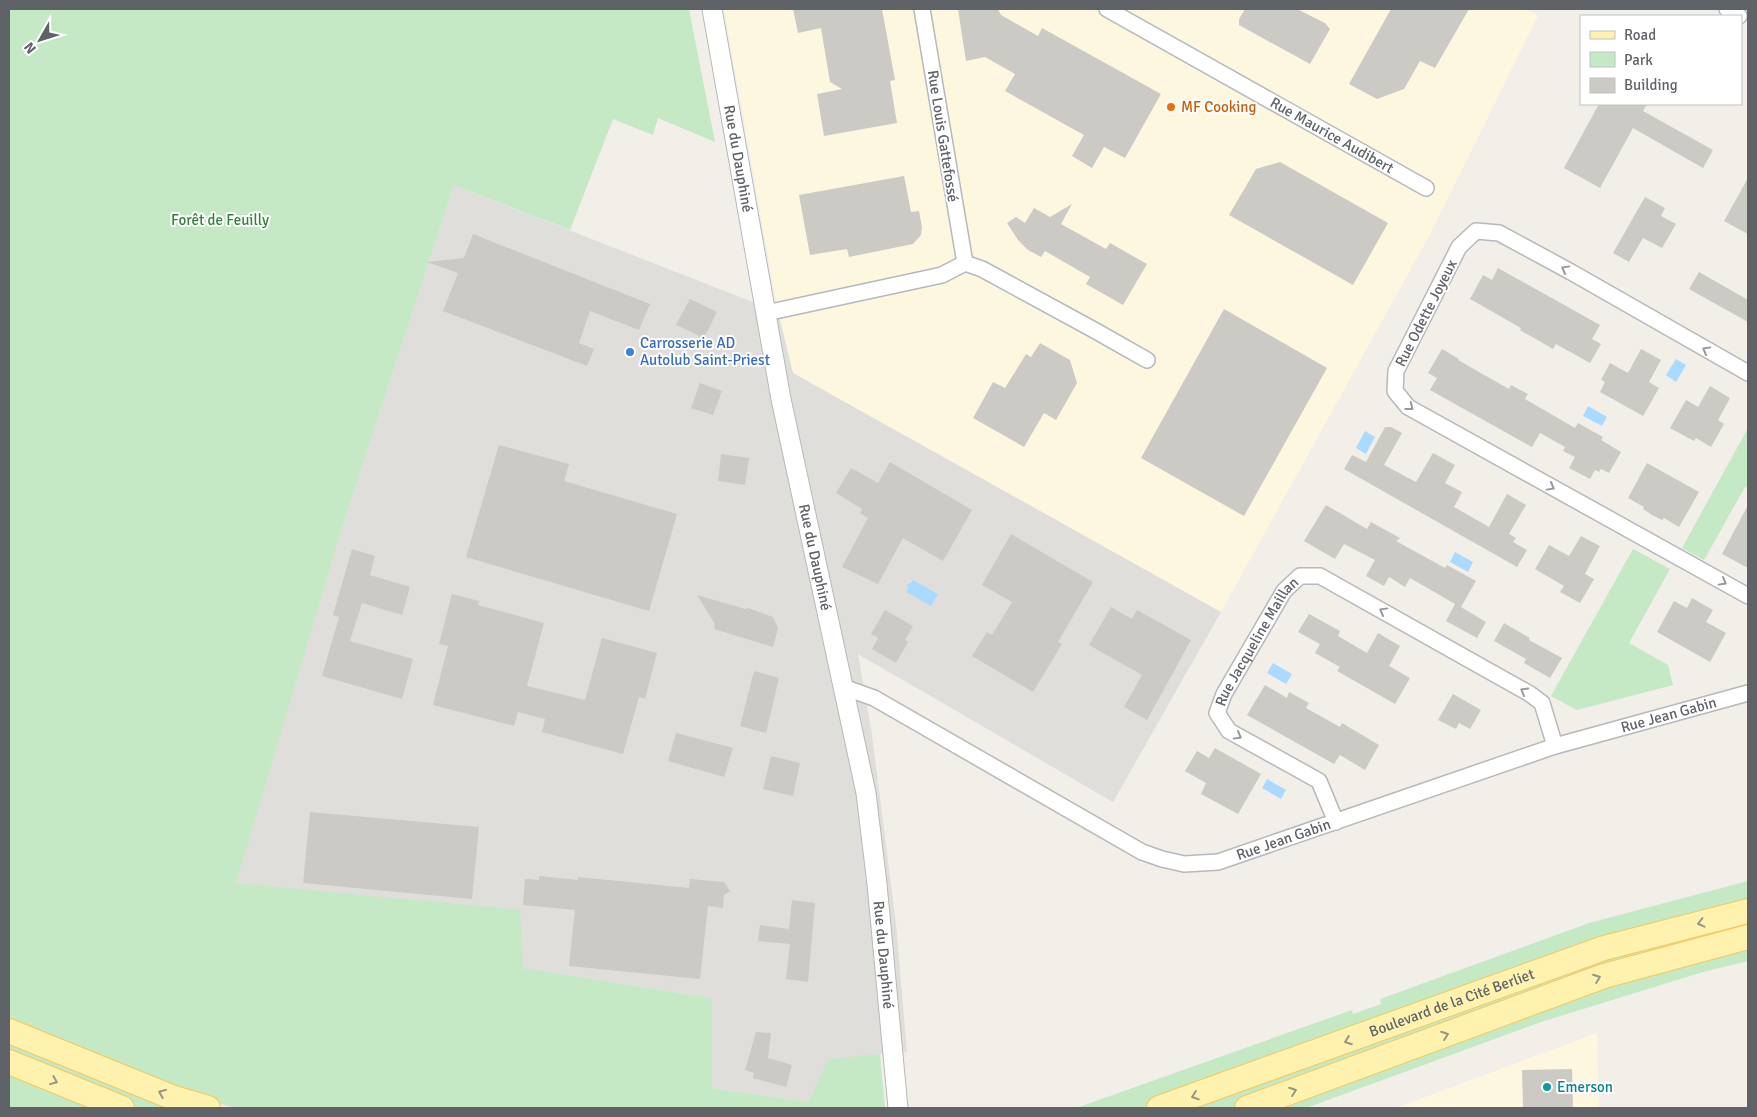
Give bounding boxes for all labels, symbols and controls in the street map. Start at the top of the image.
north arrow [15,15,65,65]
legend [1580,15,1742,105]
text: Road [1624,26,1656,44]
text: N [21,39,40,57]
text: Park [1624,51,1653,69]
street label: Rue Louis Gattefossé [924,69,962,203]
text: Building [1624,76,1678,94]
street label: Rue Maurice Audibert [1267,93,1397,177]
place label: MF Cooking [1181,98,1256,116]
marker: MF Cooking [1165,101,1177,113]
street label: Rue du Dauphiné [720,104,757,214]
park label: Forêt de Feuilly [171,211,269,229]
street label: Rue Odette Joyeux [1391,256,1461,370]
one-way arrow [1561,265,1570,275]
place label: Carrosserie AD Autolub Saint-Priest [640,334,770,369]
marker: Carrosserie AD Autolub Saint-Priest [624,346,636,358]
one-way arrow [1702,346,1711,356]
one-way arrow [1404,401,1414,410]
one-way arrow [1546,481,1555,491]
street label: Rue du Dauphiné [795,502,835,612]
street label: Rue Jacqueline Maillan [1211,573,1302,709]
one-way arrow [1718,576,1727,586]
one-way arrow [1379,608,1388,618]
one-way arrow [1521,687,1530,697]
street label: Rue Jean Gabin [1619,693,1718,737]
one-way arrow [1233,730,1242,740]
street label: Rue Jean Gabin [1234,815,1333,864]
street label: Rue du Dauphiné [870,900,898,1010]
one-way arrow [1697,917,1705,928]
street label: Boulevard de la Cité Berliet [1367,965,1537,1041]
one-way arrow [1593,974,1601,984]
one-way arrow [1440,1031,1449,1041]
one-way arrow [1344,1035,1353,1045]
one-way arrow [49,1075,58,1085]
place label: Emerson [1557,1078,1613,1096]
marker: Emerson [1541,1081,1553,1093]
one-way arrow [1288,1087,1296,1097]
one-way arrow [158,1089,167,1099]
one-way arrow [1191,1090,1200,1100]

